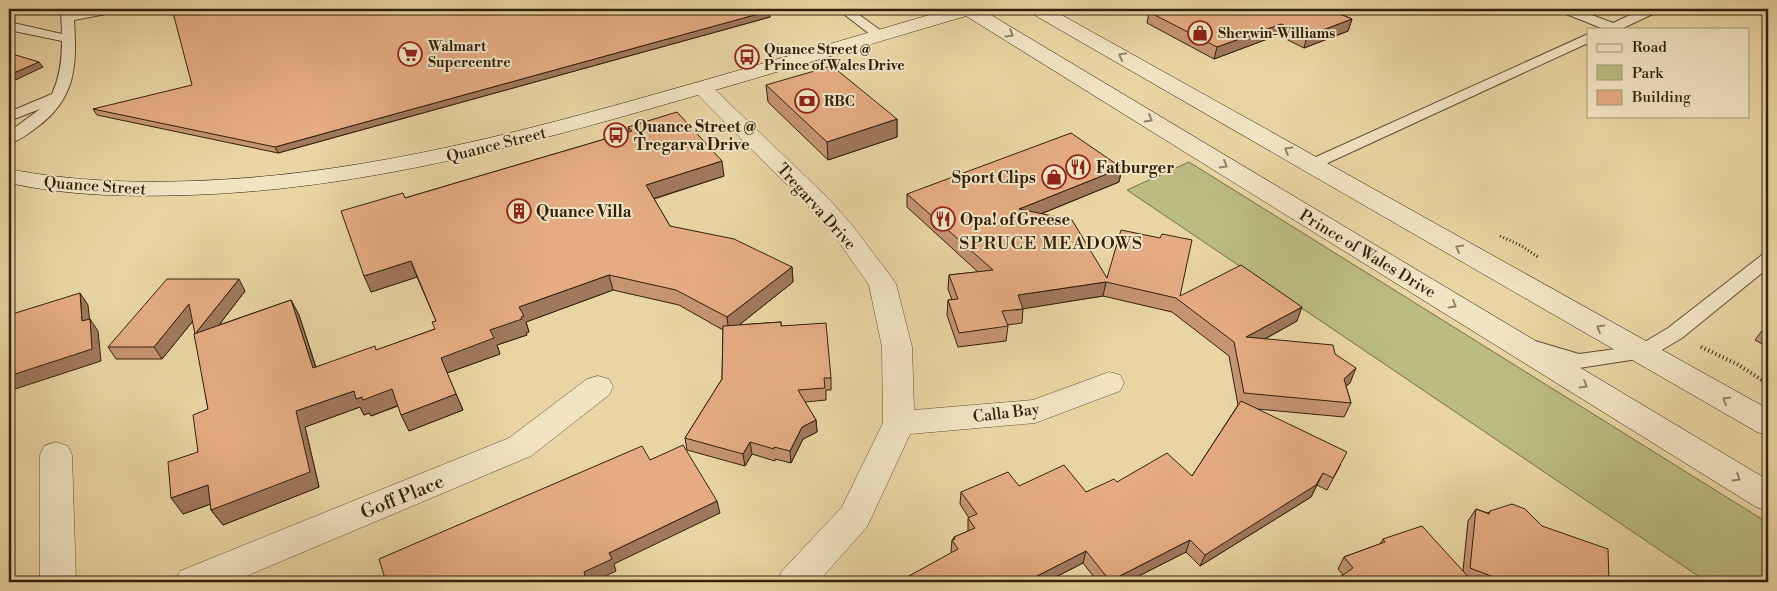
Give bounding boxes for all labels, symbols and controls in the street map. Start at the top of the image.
shop icon: Sherwin-Williams [1187,20,1213,46]
place label: Sherwin-Williams [1218,25,1335,43]
one-way arrow [1005,28,1014,38]
legend [1587,28,1750,118]
place label: Walmart Supercentre [427,38,511,72]
text: Road [1632,38,1667,57]
supermarket icon: Walmart Supercentre [397,41,423,67]
place label: Quance Street @ Prince of Wales Drive [764,41,905,75]
bus stop icon: Quance Street @ Prince of Wales Drive [734,44,760,70]
one-way arrow [1118,52,1127,62]
text: Park [1632,64,1664,83]
bank icon: RBC [794,88,820,114]
text: Building [1631,88,1691,107]
place label: RBC [824,93,855,111]
one-way arrow [1143,113,1152,122]
place label: Quance Street @ Tregarva Drive [634,117,757,155]
bus stop icon: Quance Street @ Tregarva Drive [603,122,629,148]
street label: Quance Street [444,123,549,167]
one-way arrow [1284,146,1293,156]
restaurant icon: Fatburger [1065,154,1091,180]
place label: Fatburger [1096,158,1174,178]
street label: Tregarva Drive [772,159,860,254]
one-way arrow [1219,159,1228,169]
shop icon: Sport Clips [1041,164,1067,190]
place label: Sport Clips [952,168,1036,188]
street label: Quance Street [43,172,147,200]
building icon: Quance Villa [506,198,532,224]
place label: Quance Villa [536,202,632,222]
street label: Prince of Wales Drive [1296,205,1439,303]
restaurant icon: Opa! of Greese [930,206,956,232]
place label: Opa! of Greese [960,210,1070,230]
district label: SPRUCE MEADOWS [959,232,1143,255]
one-way arrow [1455,244,1464,254]
one-way arrow [1447,299,1456,309]
one-way arrow [1597,324,1606,334]
one-way arrow [1578,378,1587,388]
one-way arrow [1722,396,1731,406]
street label: Calla Bay [972,399,1041,427]
street label: Goff Place [357,469,448,525]
one-way arrow [1731,471,1740,481]

